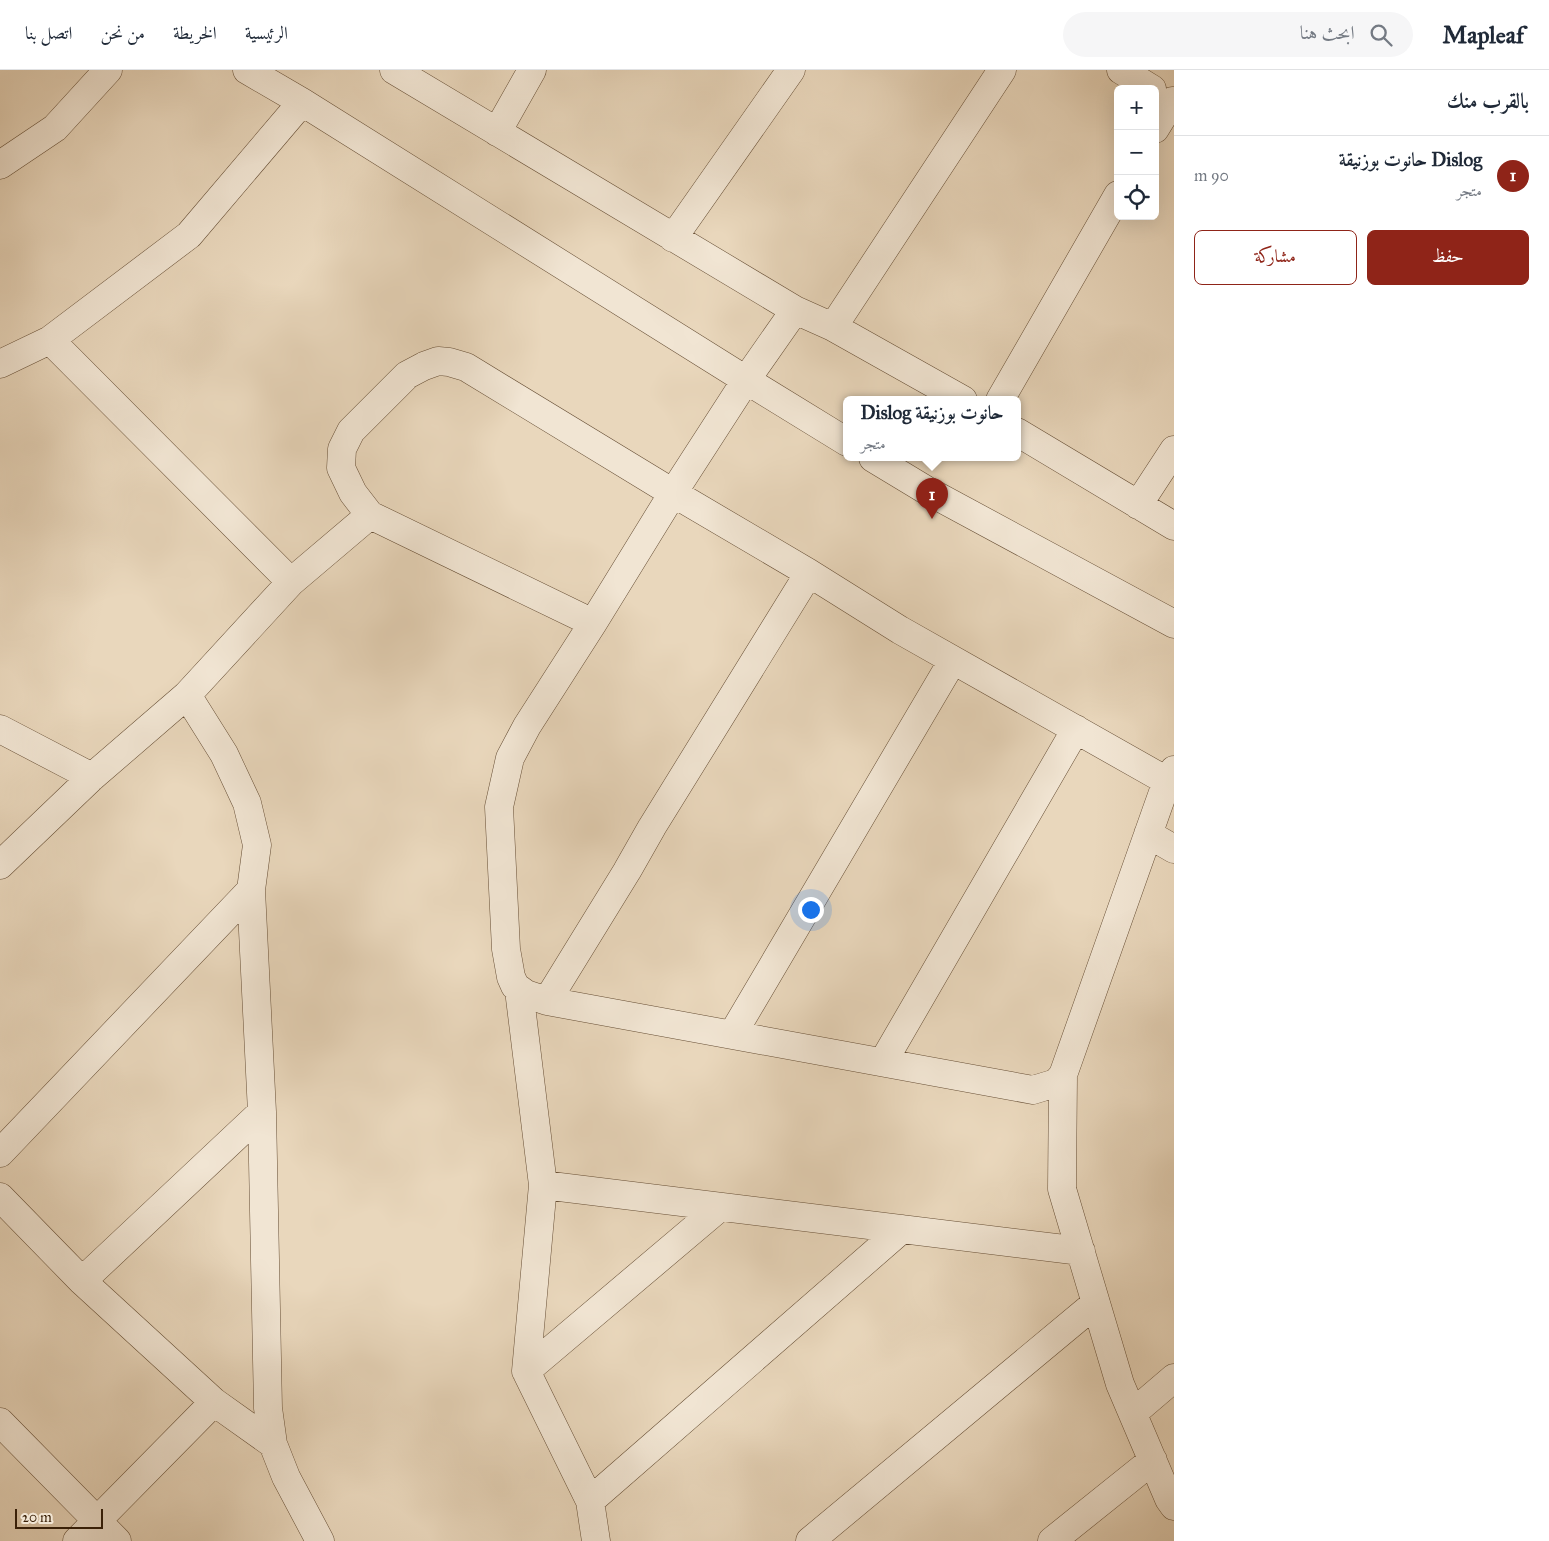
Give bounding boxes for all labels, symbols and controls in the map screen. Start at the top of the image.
search box [1063,12,1413,57]
text: Mapleaf [1443,20,1524,50]
text: ابحث هنا [1300,21,1355,44]
icon: search [1367,21,1395,49]
text: اتصل بنا [25,22,72,44]
text: من نحن [100,22,145,44]
text: الخريطة [173,22,217,44]
text: الرئيسية [245,22,288,44]
map controls [1114,85,1159,220]
button: + [1114,85,1159,130]
text: بالقرب منك [1447,88,1529,114]
button: − [1114,130,1159,175]
text: Dislog حانوت بوزنيقة [1339,148,1482,171]
text: 90 m [1194,166,1229,185]
text: 1 [1510,166,1516,185]
button: locate [1114,175,1159,220]
text: متجر [1457,181,1482,200]
button: مشاركة [1194,230,1357,285]
button: حفظ [1367,230,1529,285]
popup [843,396,1021,461]
text: Dislog حانوت بوزنيقة [860,401,1004,424]
text: متجر [860,434,886,453]
pin: 1 [916,478,948,519]
your location [798,897,824,923]
scale bar [15,1506,102,1529]
text: 20 m [22,1509,52,1526]

